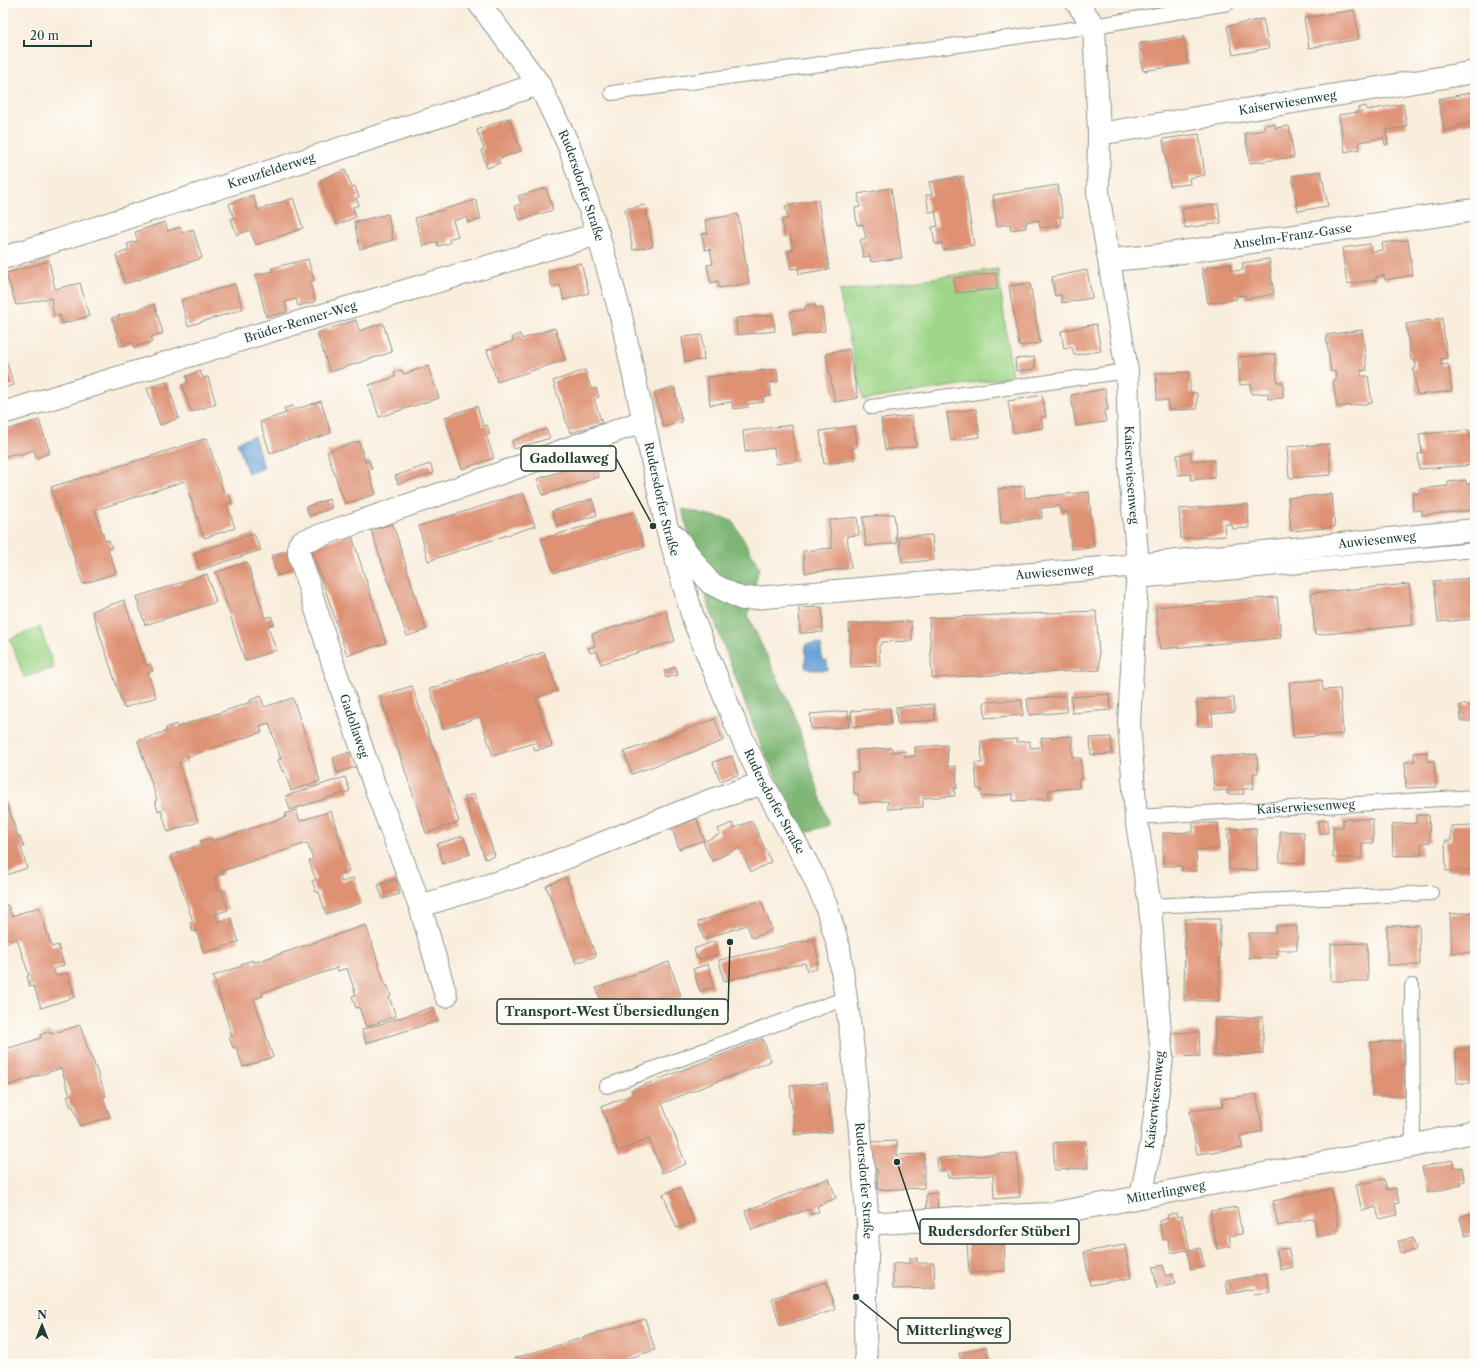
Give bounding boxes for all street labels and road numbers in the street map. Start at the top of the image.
street label: Kaiserwiesenweg [1238,87,1338,118]
street label: Rudersdorfer Straße [555,127,608,243]
street label: Kreuzfelderweg [226,149,317,192]
street label: Anselm-Franz-Gasse [1231,220,1353,252]
street label: Brüder-Renner-Weg [242,297,359,346]
street label: Kaiserwiesenweg [1122,425,1142,525]
street label: Rudersdorfer Straße [641,440,683,558]
street label: Auwiesenweg [1336,528,1417,551]
street label: Auwiesenweg [1014,561,1095,583]
street label: Gadollaweg [337,692,373,760]
street label: Rudersdorfer Straße [741,746,809,857]
street label: Kaiserwiesenweg [1256,796,1356,817]
street label: Kaiserwiesenweg [1142,1050,1167,1150]
street label: Rudersdorfer Straße [852,1122,876,1240]
street label: Mitterlingweg [1125,1177,1207,1207]

